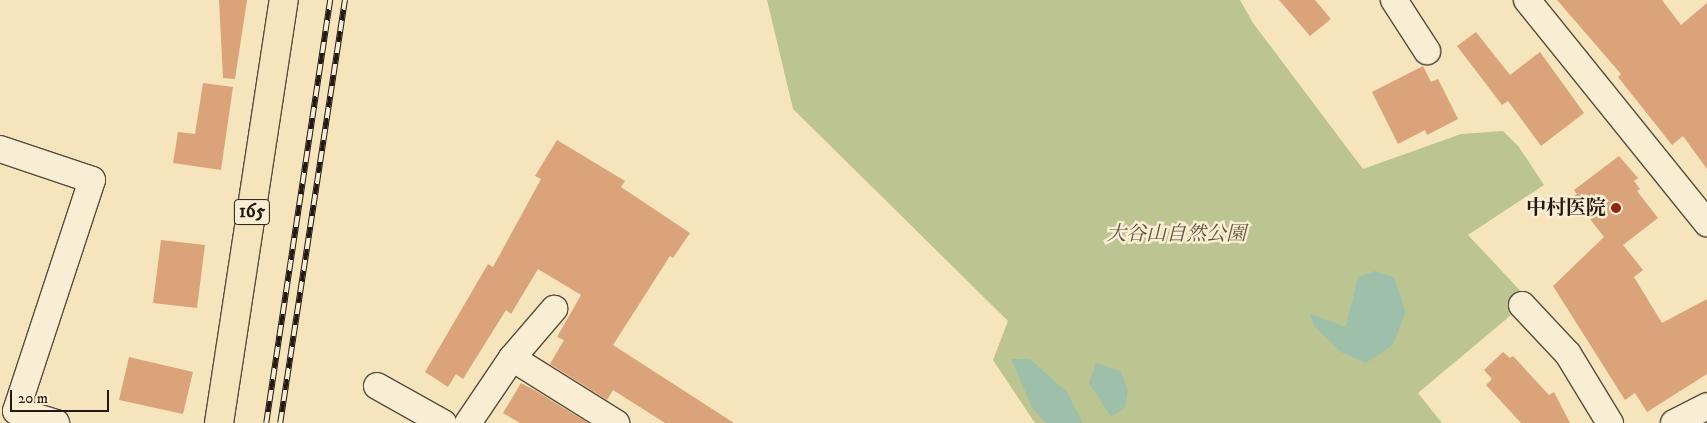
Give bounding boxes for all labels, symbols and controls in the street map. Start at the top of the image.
road number: 165 [233,196,271,228]
place label: 中村医院 [1526,196,1606,220]
marker: 中村医院 [1610,202,1622,214]
park label: 大谷山自然公園 [1106,222,1246,246]
scale bar [12,380,111,412]
text: 20 m [18,389,48,408]

